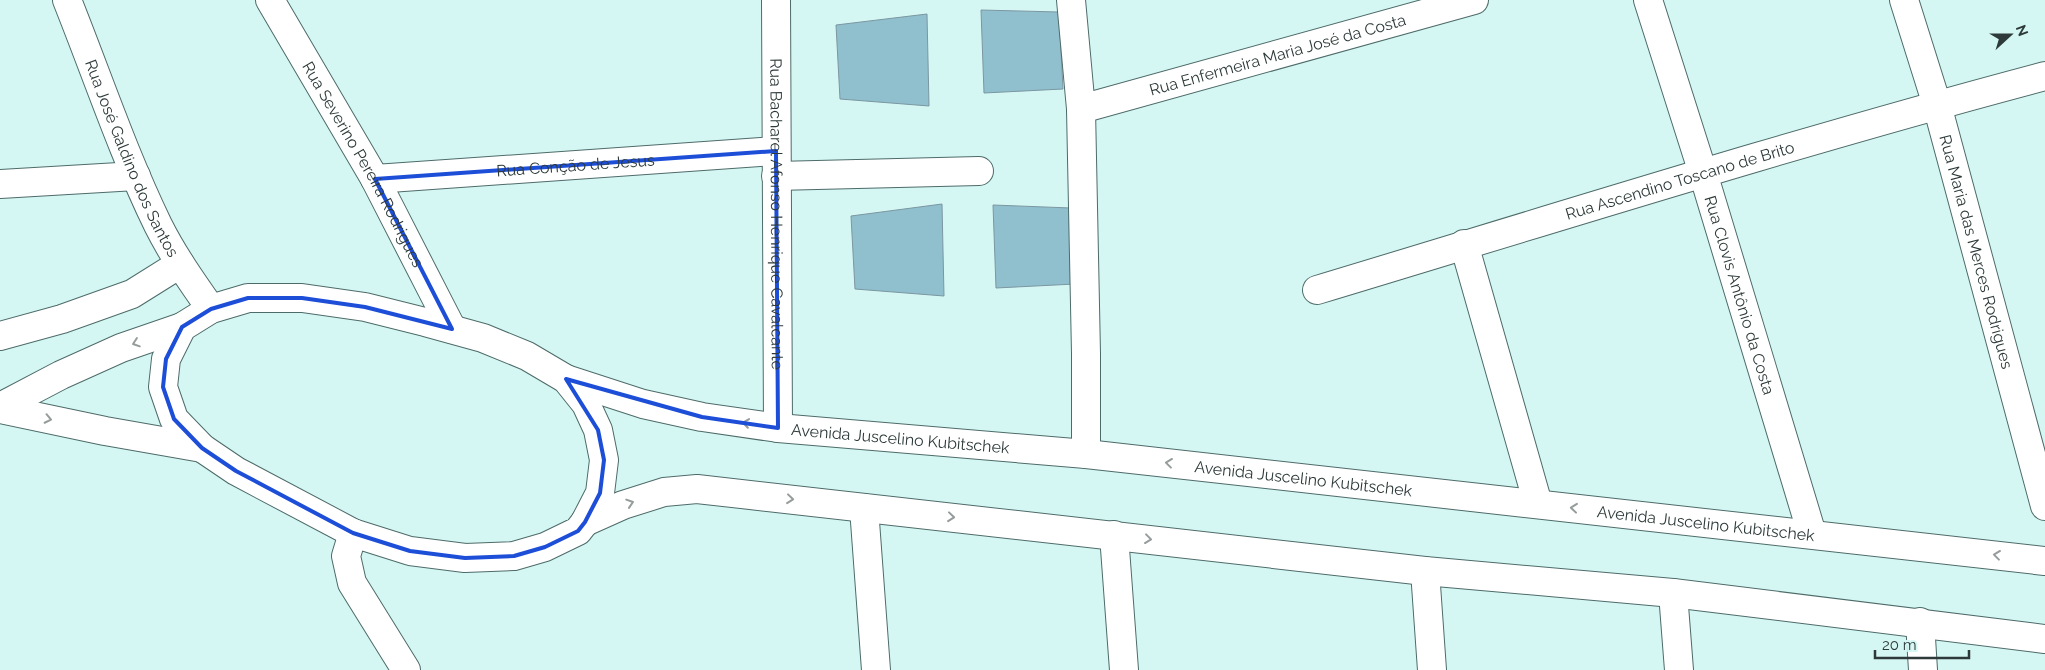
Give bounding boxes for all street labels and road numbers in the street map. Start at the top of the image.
street label: Rua Enfermeira Maria José da Costa [1147,10,1408,99]
street label: Rua José Galdino dos Santos [81,57,183,260]
street label: Rua Severino Pereira Rodrigues [299,58,428,271]
street label: Rua Bacharel Afonso Henrique Cavalcante [767,58,787,370]
street label: Rua Maria das Merces Rodrigues [1936,132,2017,371]
street label: Rua Ascendino Toscano de Brito [1563,137,1796,223]
street label: Rua Conção de Jesus [496,150,656,180]
street label: Rua Clovis Antônio da Costa [1701,193,1779,397]
street label: Avenida Juscelino Kubitschek [791,420,1011,457]
street label: Avenida Juscelino Kubitschek [1194,457,1414,500]
street label: Avenida Juscelino Kubitschek [1596,502,1816,545]

